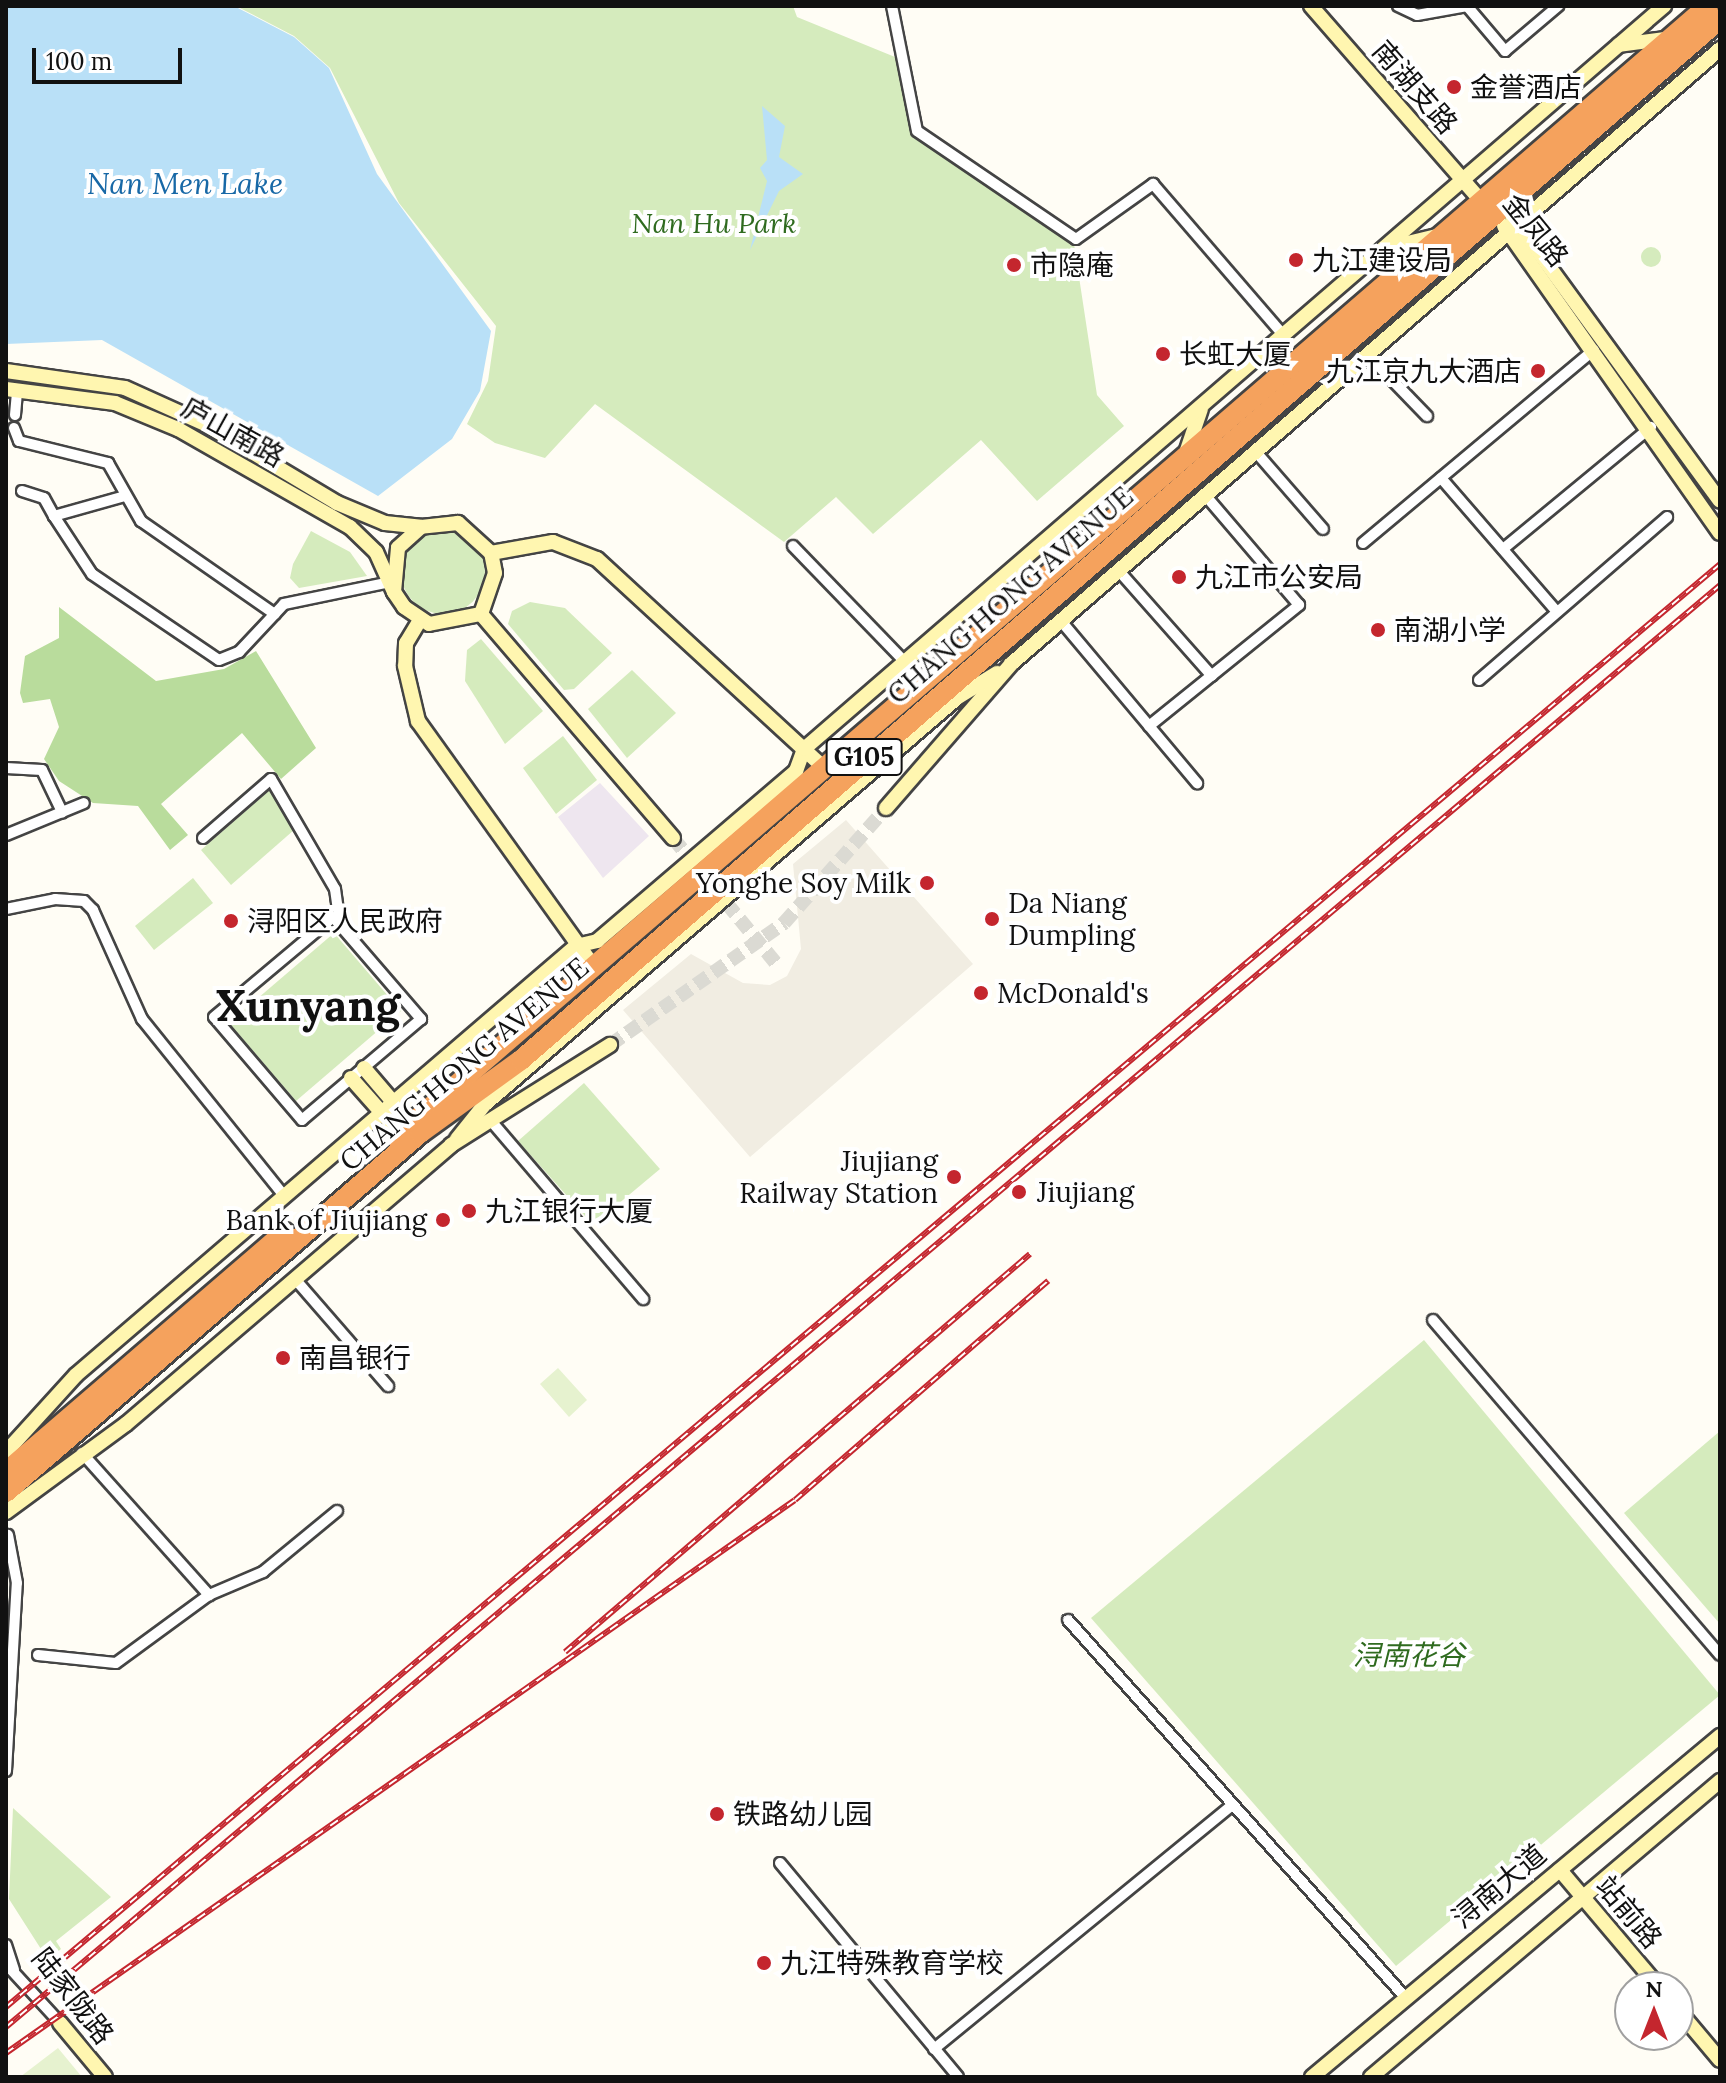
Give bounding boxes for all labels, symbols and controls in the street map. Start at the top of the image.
scale bar [36,32,186,82]
street label: 南湖支路 [1366,34,1464,140]
text: 100 m [46,46,112,77]
place label: 金誉酒店 [1470,70,1582,104]
marker: 金誉酒店 [1445,78,1463,96]
water label: Nan Men Lake [87,165,283,201]
street label: 金凤路 [1497,187,1575,273]
park label: Nan Hu Park [632,206,796,240]
place label: 九江建设局 [1312,243,1452,277]
place label: 市隐庵 [1030,248,1114,282]
marker: 九江建设局 [1287,251,1305,269]
marker: 市隐庵 [1005,256,1023,274]
place label: 长虹大厦 [1179,337,1291,371]
marker: 长虹大厦 [1154,345,1172,363]
place label: 九江京九大酒店 [1326,354,1522,388]
marker: 九江京九大酒店 [1529,362,1547,380]
street label: 庐山南路 [176,390,290,474]
street label: CHANG HONG AVENUE [880,479,1140,711]
place label: 九江市公安局 [1195,560,1363,594]
marker: 九江市公安局 [1170,568,1188,586]
place label: 南湖小学 [1394,613,1506,647]
marker: 南湖小学 [1369,621,1387,639]
road number: G105 [824,735,904,779]
place label: Yonghe Soy Milk [696,866,911,900]
marker: Yonghe Soy Milk [918,874,936,892]
place label: Da Niang Dumpling [1008,886,1135,952]
place label: 浔阳区人民政府 [247,904,443,938]
marker: Da Niang Dumpling [983,910,1001,928]
marker: 浔阳区人民政府 [222,912,240,930]
street label: CHANG HONG AVENUE [333,950,595,1178]
place label: McDonald's [997,976,1149,1010]
district label: Xunyang [216,979,400,1031]
marker: McDonald's [972,984,990,1002]
place label: Jiujiang Railway Station [739,1144,938,1210]
marker: Jiujiang Railway Station [945,1168,963,1186]
place label: Jiujiang [1037,1175,1134,1209]
marker: Jiujiang [1008,1181,1030,1203]
place label: 九江银行大厦 [485,1194,653,1228]
marker: 九江银行大厦 [460,1202,478,1220]
place label: Bank of Jiujiang [226,1203,427,1237]
marker: Bank of Jiujiang [434,1211,452,1229]
place label: 南昌银行 [299,1341,411,1375]
marker: 南昌银行 [274,1349,292,1367]
park label: 浔南花谷 [1353,1638,1465,1672]
place label: 铁路幼儿园 [733,1797,873,1831]
marker: 铁路幼儿园 [708,1805,726,1823]
street label: 浔南大道 [1445,1837,1553,1935]
street label: 站前路 [1589,1869,1669,1955]
street label: 陆家陇路 [25,1942,121,2050]
place label: 九江特殊教育学校 [780,1946,1004,1980]
marker: 九江特殊教育学校 [755,1954,773,1972]
north arrow [1614,1971,1694,2051]
text: N [1645,1975,1663,2003]

